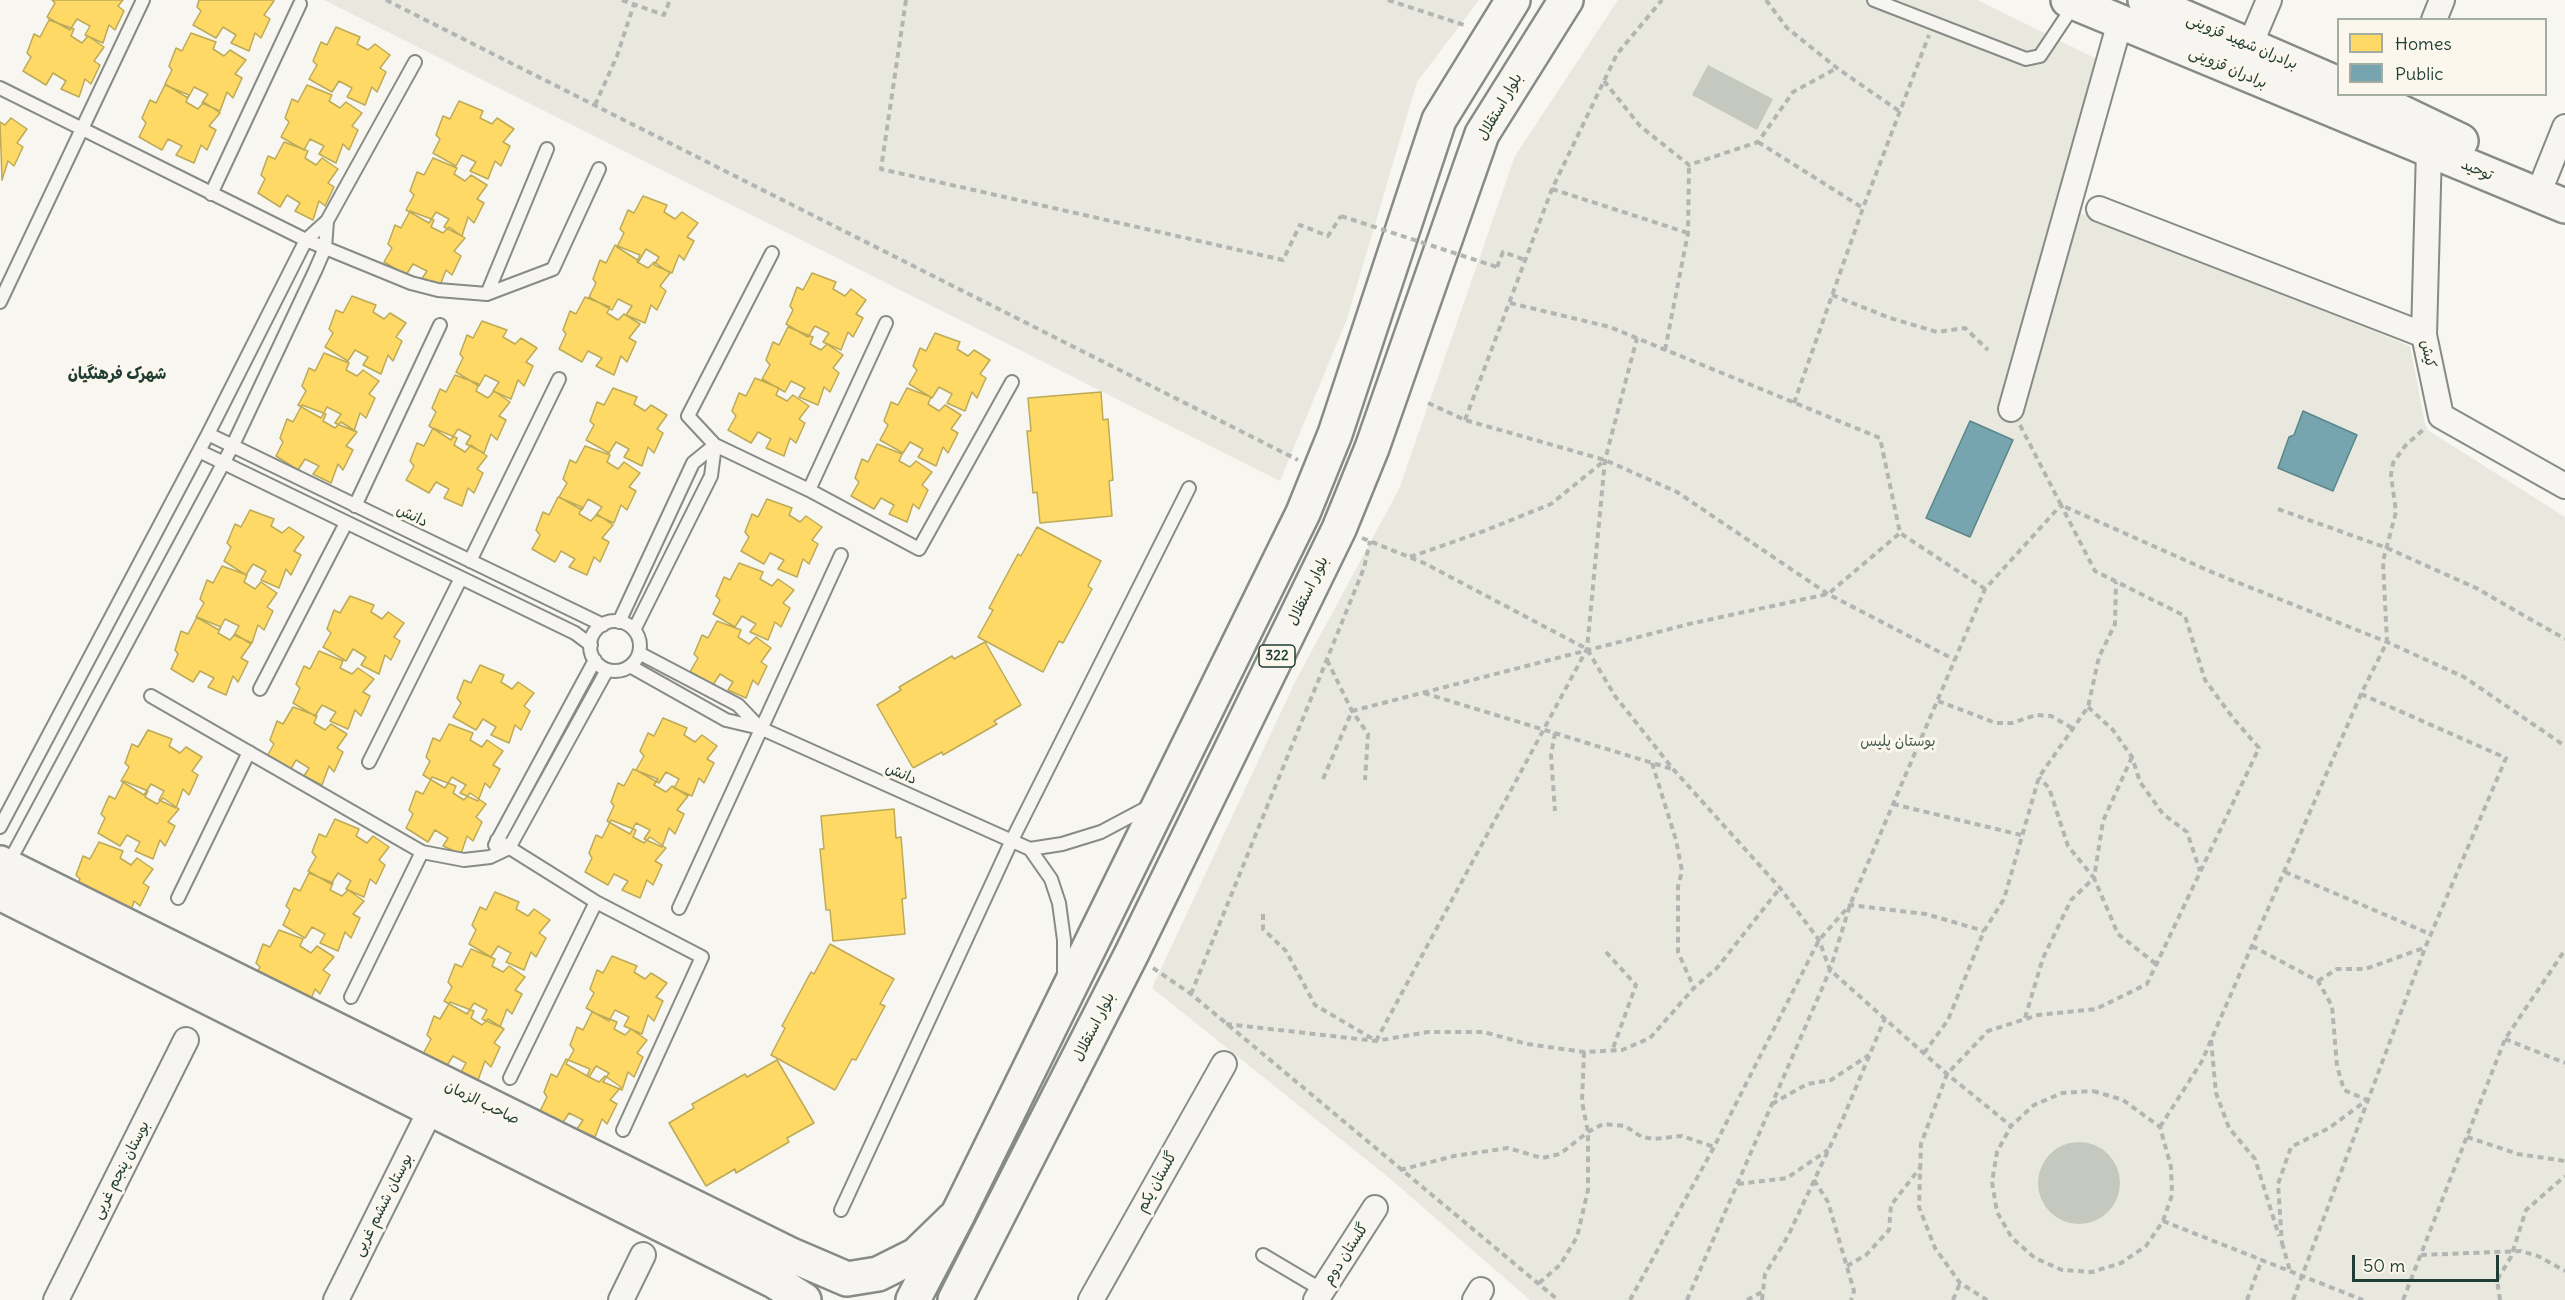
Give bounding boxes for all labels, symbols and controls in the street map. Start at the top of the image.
street label: برادران شهید قزوینی [2184,10,2300,74]
legend [2337,18,2547,96]
text: Homes [2395,32,2452,55]
street label: برادران قزوینی [2186,43,2270,93]
text: Public [2395,62,2444,85]
street label: بلوار استقلال [1474,70,1526,144]
street label: توحید [2458,155,2496,185]
street label: کیش [2416,338,2440,370]
district label: شهرک فرهنگیان [68,364,166,384]
street label: دانش [393,501,431,531]
street label: بلوار استقلال [1284,553,1332,629]
road number: 322 [1259,645,1295,667]
park label: بوستان پلیس [1860,733,1936,751]
street label: دانش [882,759,920,789]
street label: بلوار استقلال [1069,990,1119,1064]
street label: صاحب الزمان [442,1077,522,1129]
street label: بوستان پنجم غربی [89,1118,153,1222]
street label: گلستان یکم [1133,1148,1181,1216]
street label: بوستان ششم غربی [349,1151,417,1259]
street label: گلستان دوم [1319,1220,1373,1288]
scale bar [2355,1243,2502,1281]
text: 50 m [2363,1254,2405,1277]

